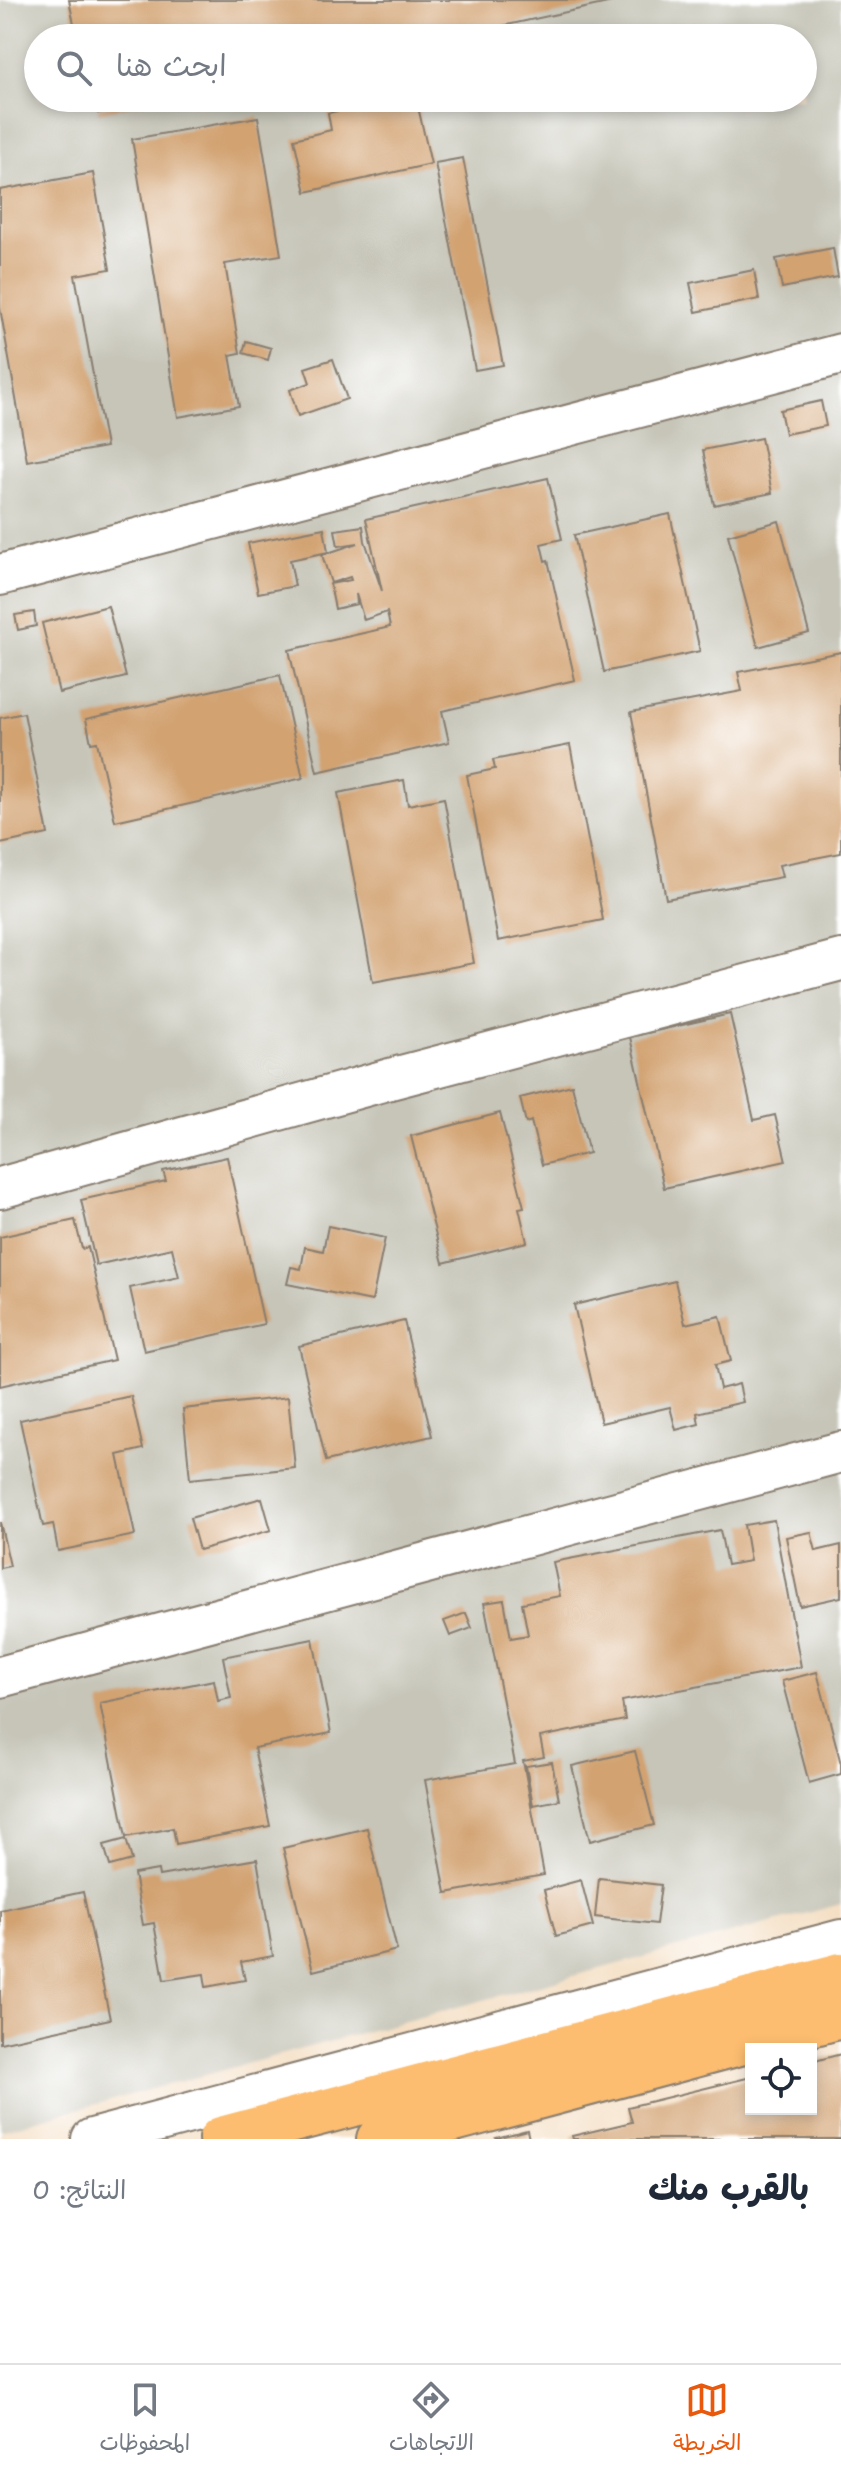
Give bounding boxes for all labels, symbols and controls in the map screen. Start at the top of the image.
search box [24,24,817,112]
text: ابحث هنا [116,45,227,86]
icon: search [52,46,96,90]
map controls [745,2043,817,2115]
button: locate [745,2043,817,2115]
text: بالقرب منك [648,2165,809,2211]
text: النتائج: 0 [32,2172,126,2207]
tab: المحفوظات [99,2378,190,2462]
tab: الاتجاهات [389,2378,474,2462]
tab: الخريطة [673,2378,742,2462]

